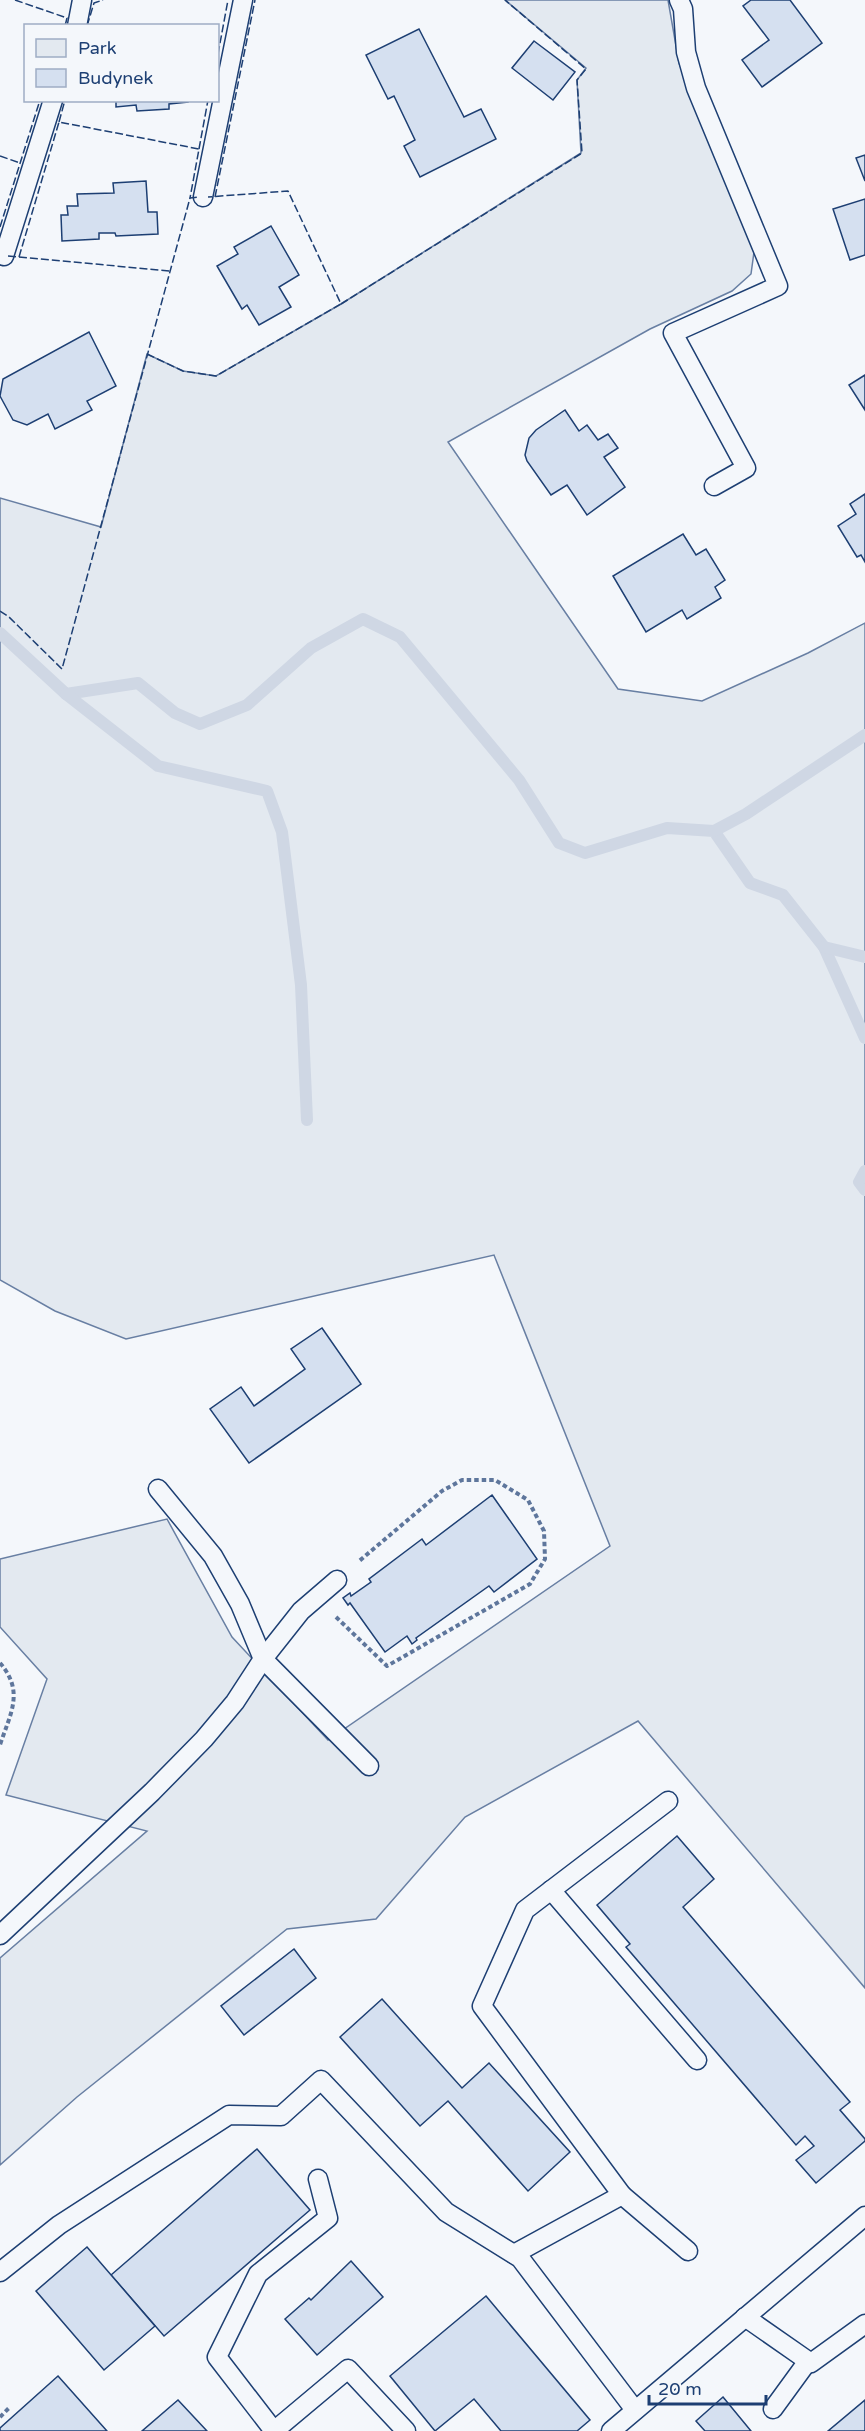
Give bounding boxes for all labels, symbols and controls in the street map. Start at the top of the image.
legend [24,24,219,102]
text: Park [78,37,117,59]
text: Budynek [78,67,153,89]
scale bar [649,2368,766,2406]
text: 20 m [658,2378,702,2400]

